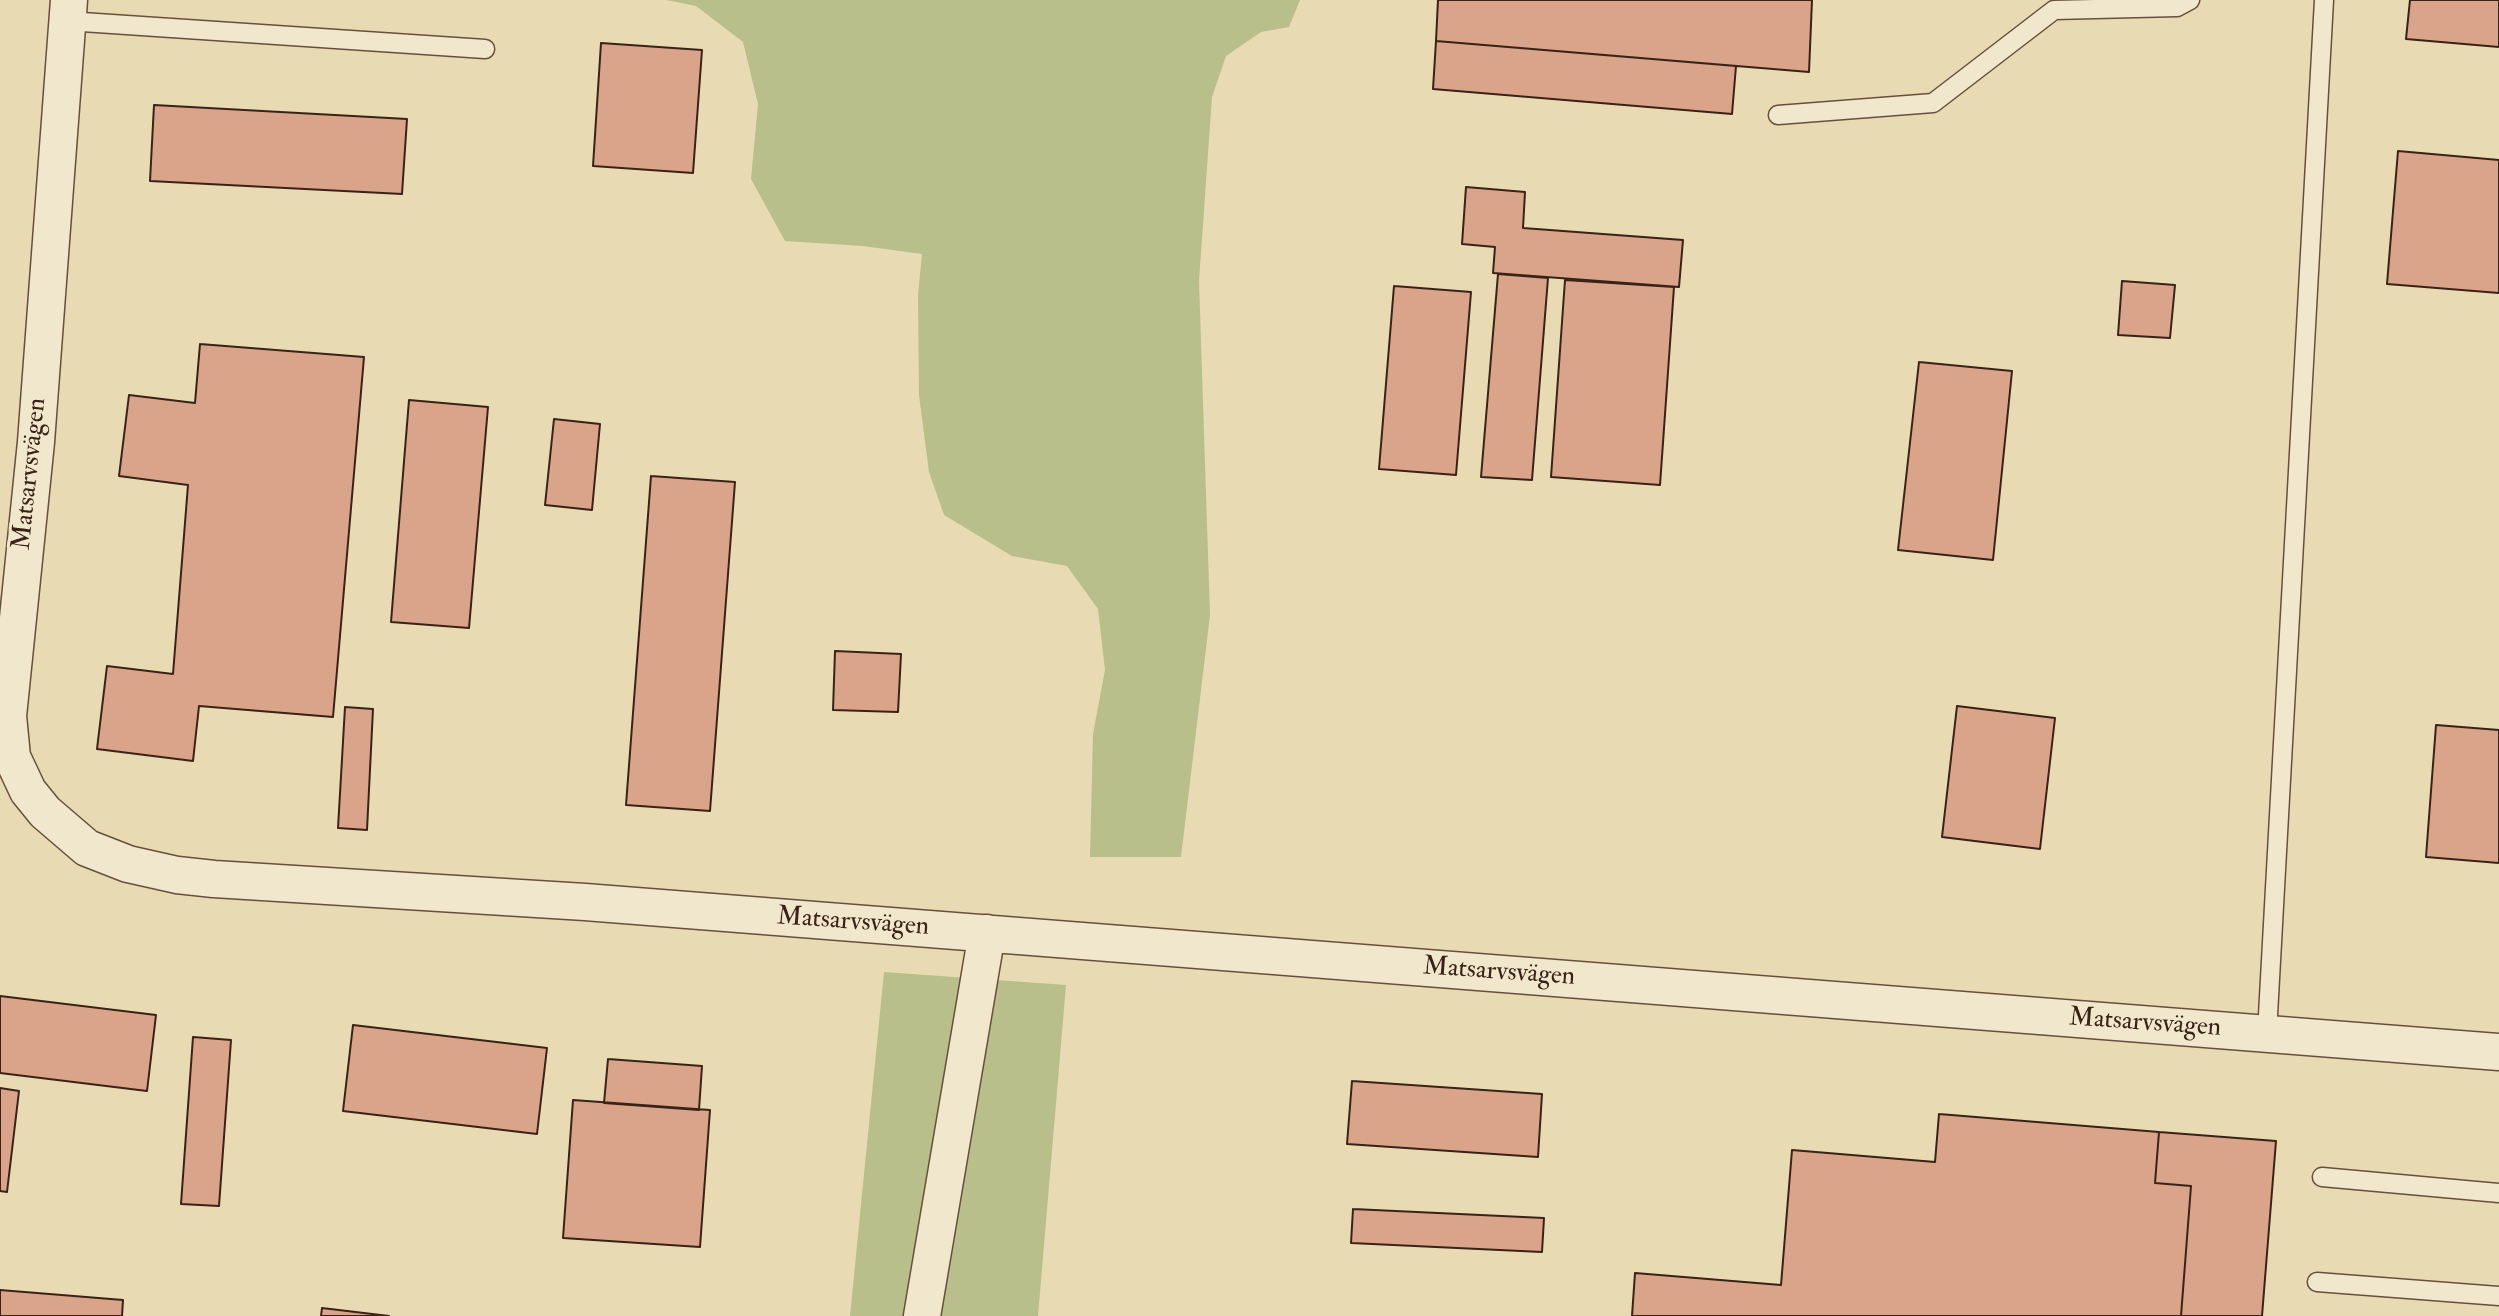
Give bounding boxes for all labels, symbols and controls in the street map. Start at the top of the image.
street label: Matsarvsvägen [8,396,54,552]
street label: Matsarvsvägen [776,902,930,944]
street label: Matsarvsvägen [1422,952,1576,994]
street label: Matsarvsvägen [2068,1003,2222,1045]

